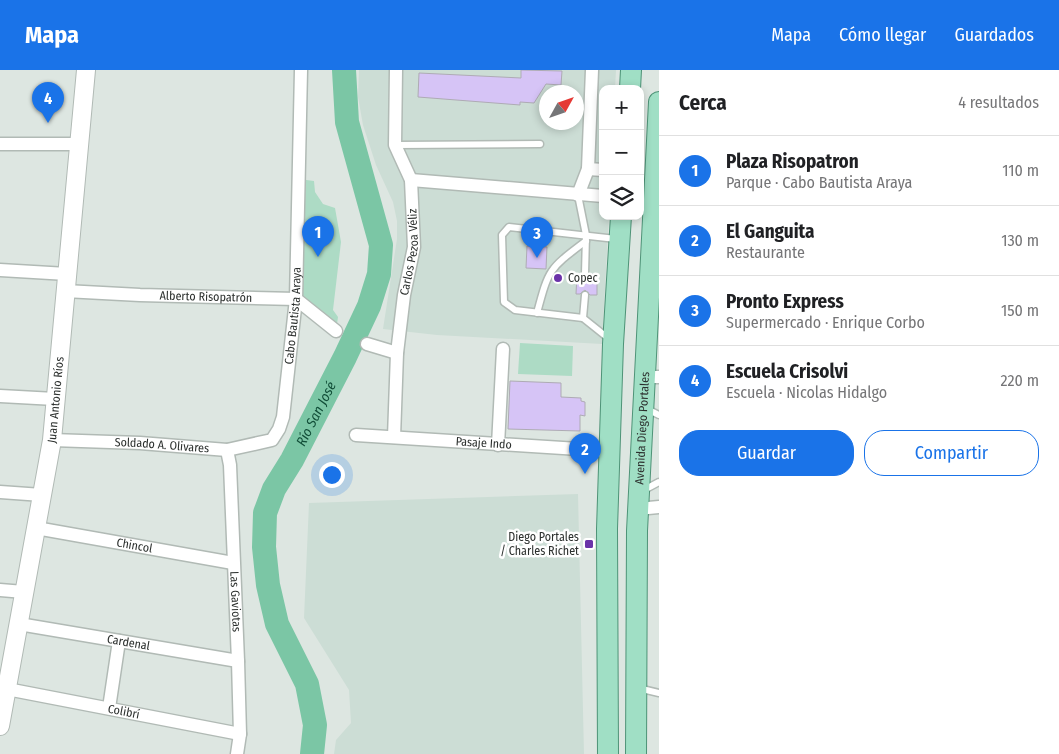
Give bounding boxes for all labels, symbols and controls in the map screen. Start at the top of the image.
text: Mapa [25,21,79,49]
text: Mapa [771,24,811,46]
text: Cómo llegar [839,24,926,46]
text: Guardados [954,24,1034,46]
pin: 4 [32,82,64,123]
north arrow [539,85,584,130]
map controls [599,85,644,220]
button: + [599,85,644,130]
text: Cerca [679,90,727,116]
text: 4 resultados [958,93,1039,112]
button: − [599,130,644,175]
text: Plaza Risopatron [726,150,859,173]
text: 1 [692,161,698,180]
text: 110 m [1002,161,1039,180]
text: Parque · Cabo Bautista Araya [726,173,912,192]
button: layers [599,175,644,220]
street label: Carlos Pezoa Véliz [397,208,421,297]
pin: 1 [302,216,334,257]
pin: 3 [521,217,553,258]
text: El Ganguita [726,220,815,243]
text: 2 [691,231,699,250]
text: 130 m [1001,231,1039,250]
text: Restaurante [726,243,805,262]
street label: Cabo Bautista Araya [282,267,304,365]
place label: Copec [568,271,598,285]
marker: Copec [552,272,564,284]
street label: Alberto Risopatrón [159,289,252,305]
text: Pronto Express [726,290,844,313]
text: 3 [691,301,699,320]
text: 150 m [1001,301,1039,320]
text: Supermercado · Enrique Corbo [726,313,925,332]
street label: Juan Antonio Ríos [45,356,67,444]
text: Escuela Crisolvi [726,360,848,383]
street label: Avenida Diego Portales [632,371,652,485]
text: 4 [691,371,699,390]
text: 220 m [1000,371,1039,390]
water label: Río San José [292,378,340,449]
text: Escuela · Nicolas Hidalgo [726,383,887,402]
button: Guardar [679,430,854,476]
button: Compartir [864,430,1039,476]
pin: 2 [569,433,601,474]
street label: Pasaje Indo [455,434,512,452]
street label: Soldado A. Olivares [114,435,210,456]
your location [319,462,345,488]
place label: Diego Portales / Charles Richet [500,530,579,558]
street label: Chincol [115,535,153,556]
marker: Diego Portales / Charles Richet [583,538,595,550]
street label: Las Gaviotas [227,571,244,632]
street label: Cardenal [106,632,151,653]
street label: Colibrí [107,702,141,721]

